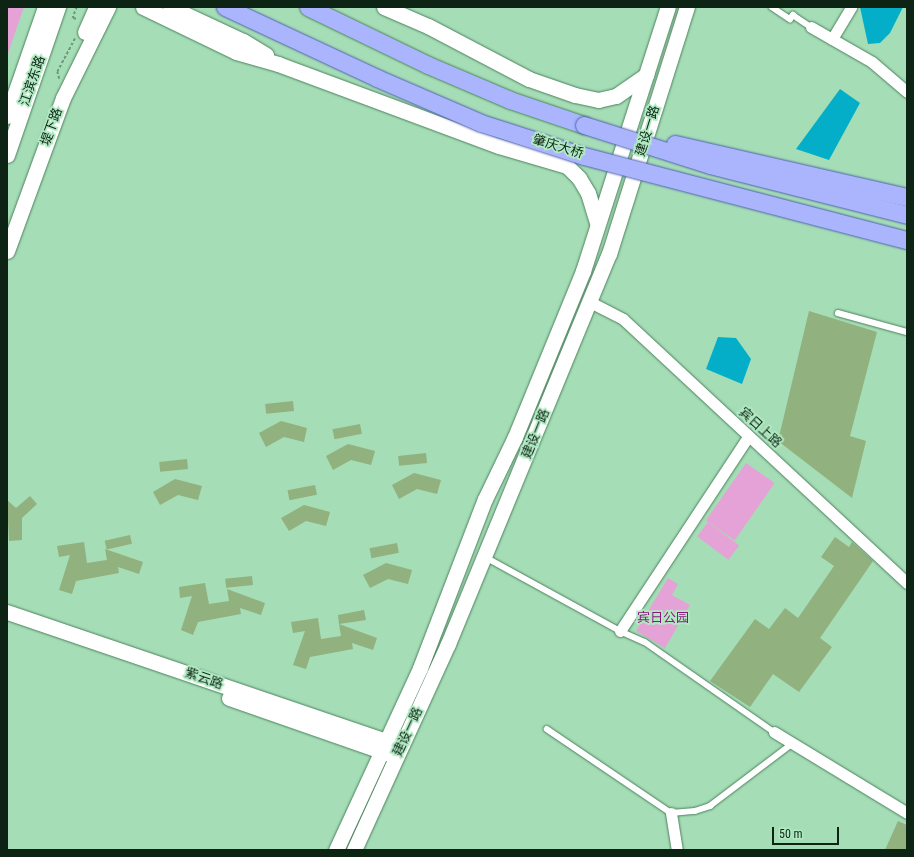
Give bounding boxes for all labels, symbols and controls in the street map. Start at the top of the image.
street label: 江滨东路 [17,54,49,108]
street label: 建设一路 [633,104,663,158]
street label: 堤下路 [38,106,66,148]
street label: 肇庆大桥 [531,132,585,162]
street label: 宾日上路 [735,405,785,451]
street label: 建设一路 [519,407,553,461]
park label: 宾日公园 [637,610,689,626]
street label: 紫云路 [183,665,225,693]
street label: 建设一路 [390,705,426,759]
scale bar [774,819,841,845]
text: 50 m [779,827,803,841]

